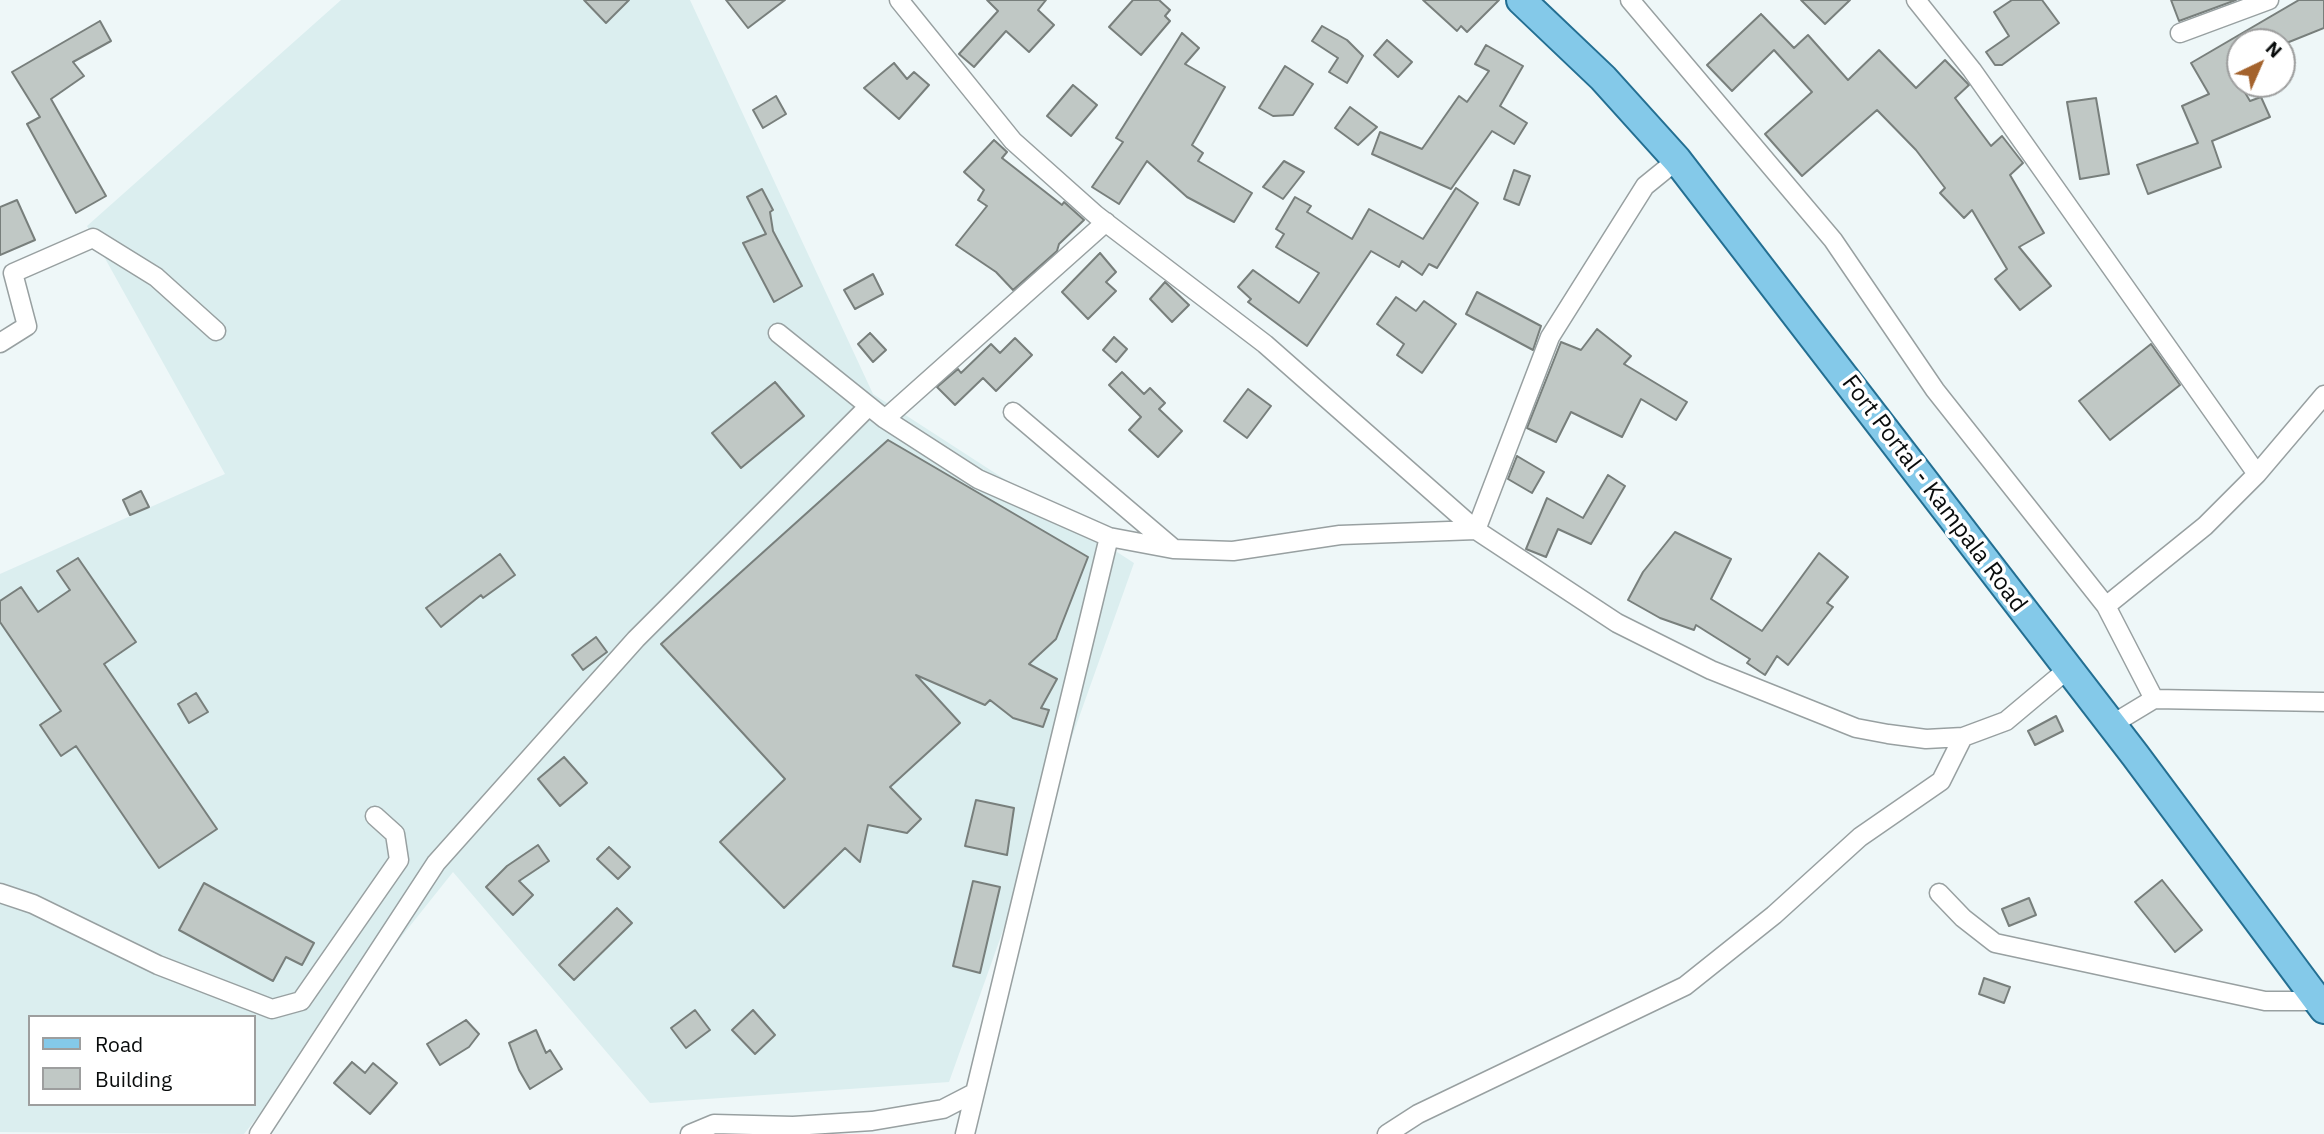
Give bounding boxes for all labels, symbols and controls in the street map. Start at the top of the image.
north arrow [2226,28,2296,98]
text: N [2261,36,2287,63]
street label: Fort Portal - Kampala Road [1835,370,2033,618]
legend [28,1015,256,1106]
text: Road [95,1030,143,1058]
text: Building [95,1065,172,1093]

